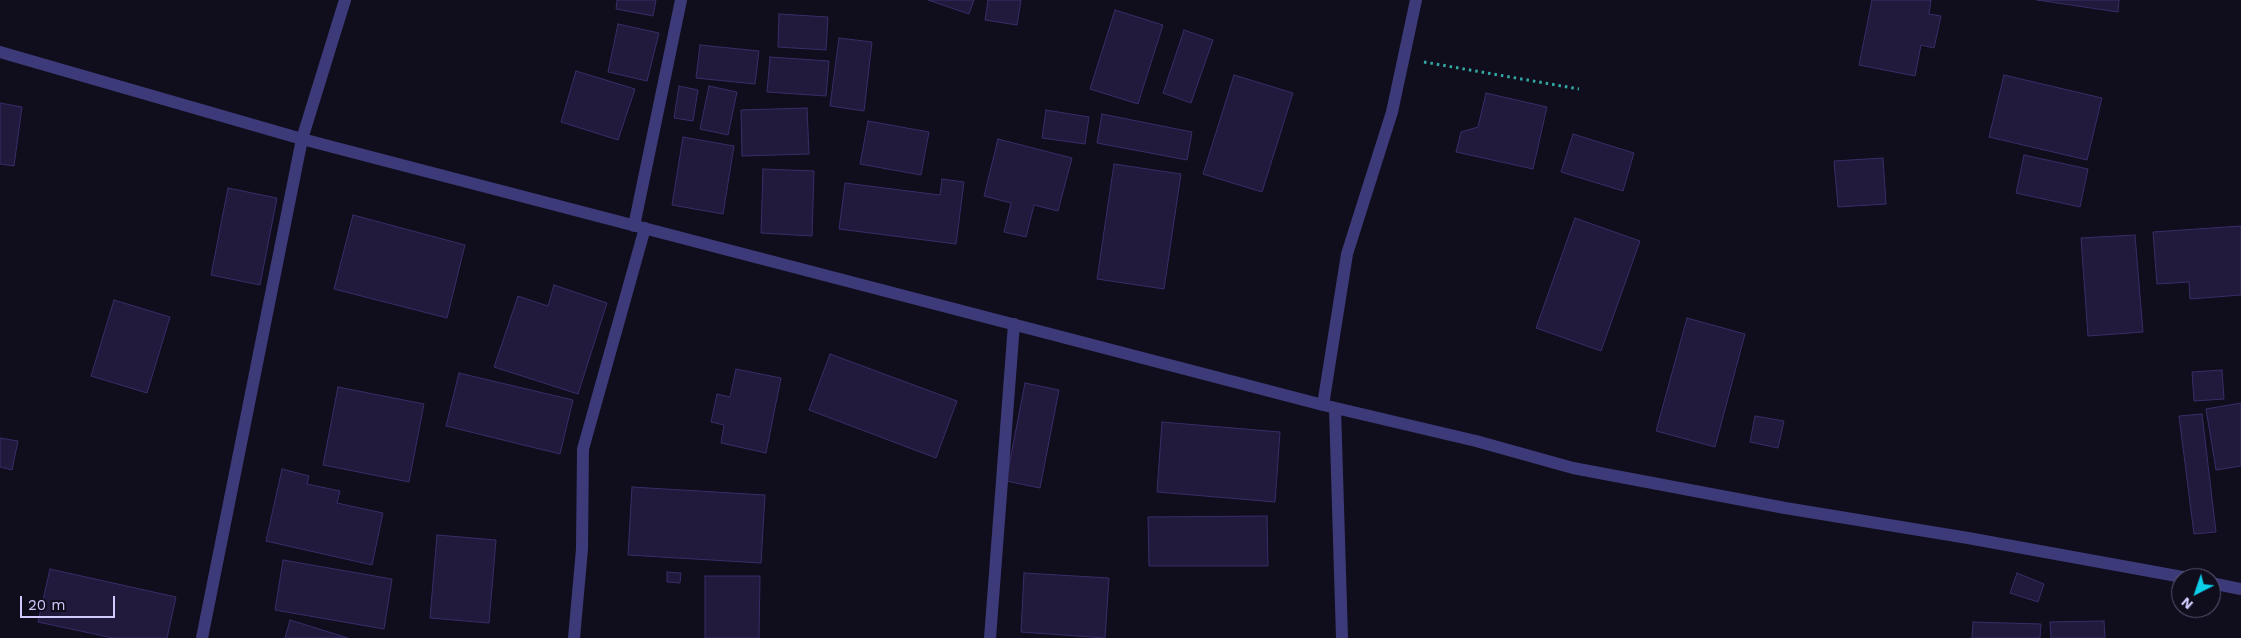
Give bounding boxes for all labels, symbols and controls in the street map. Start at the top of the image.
north arrow [2171,568,2221,618]
scale bar [22,586,118,618]
text: N [2178,594,2196,613]
text: 20 m [28,596,66,614]

